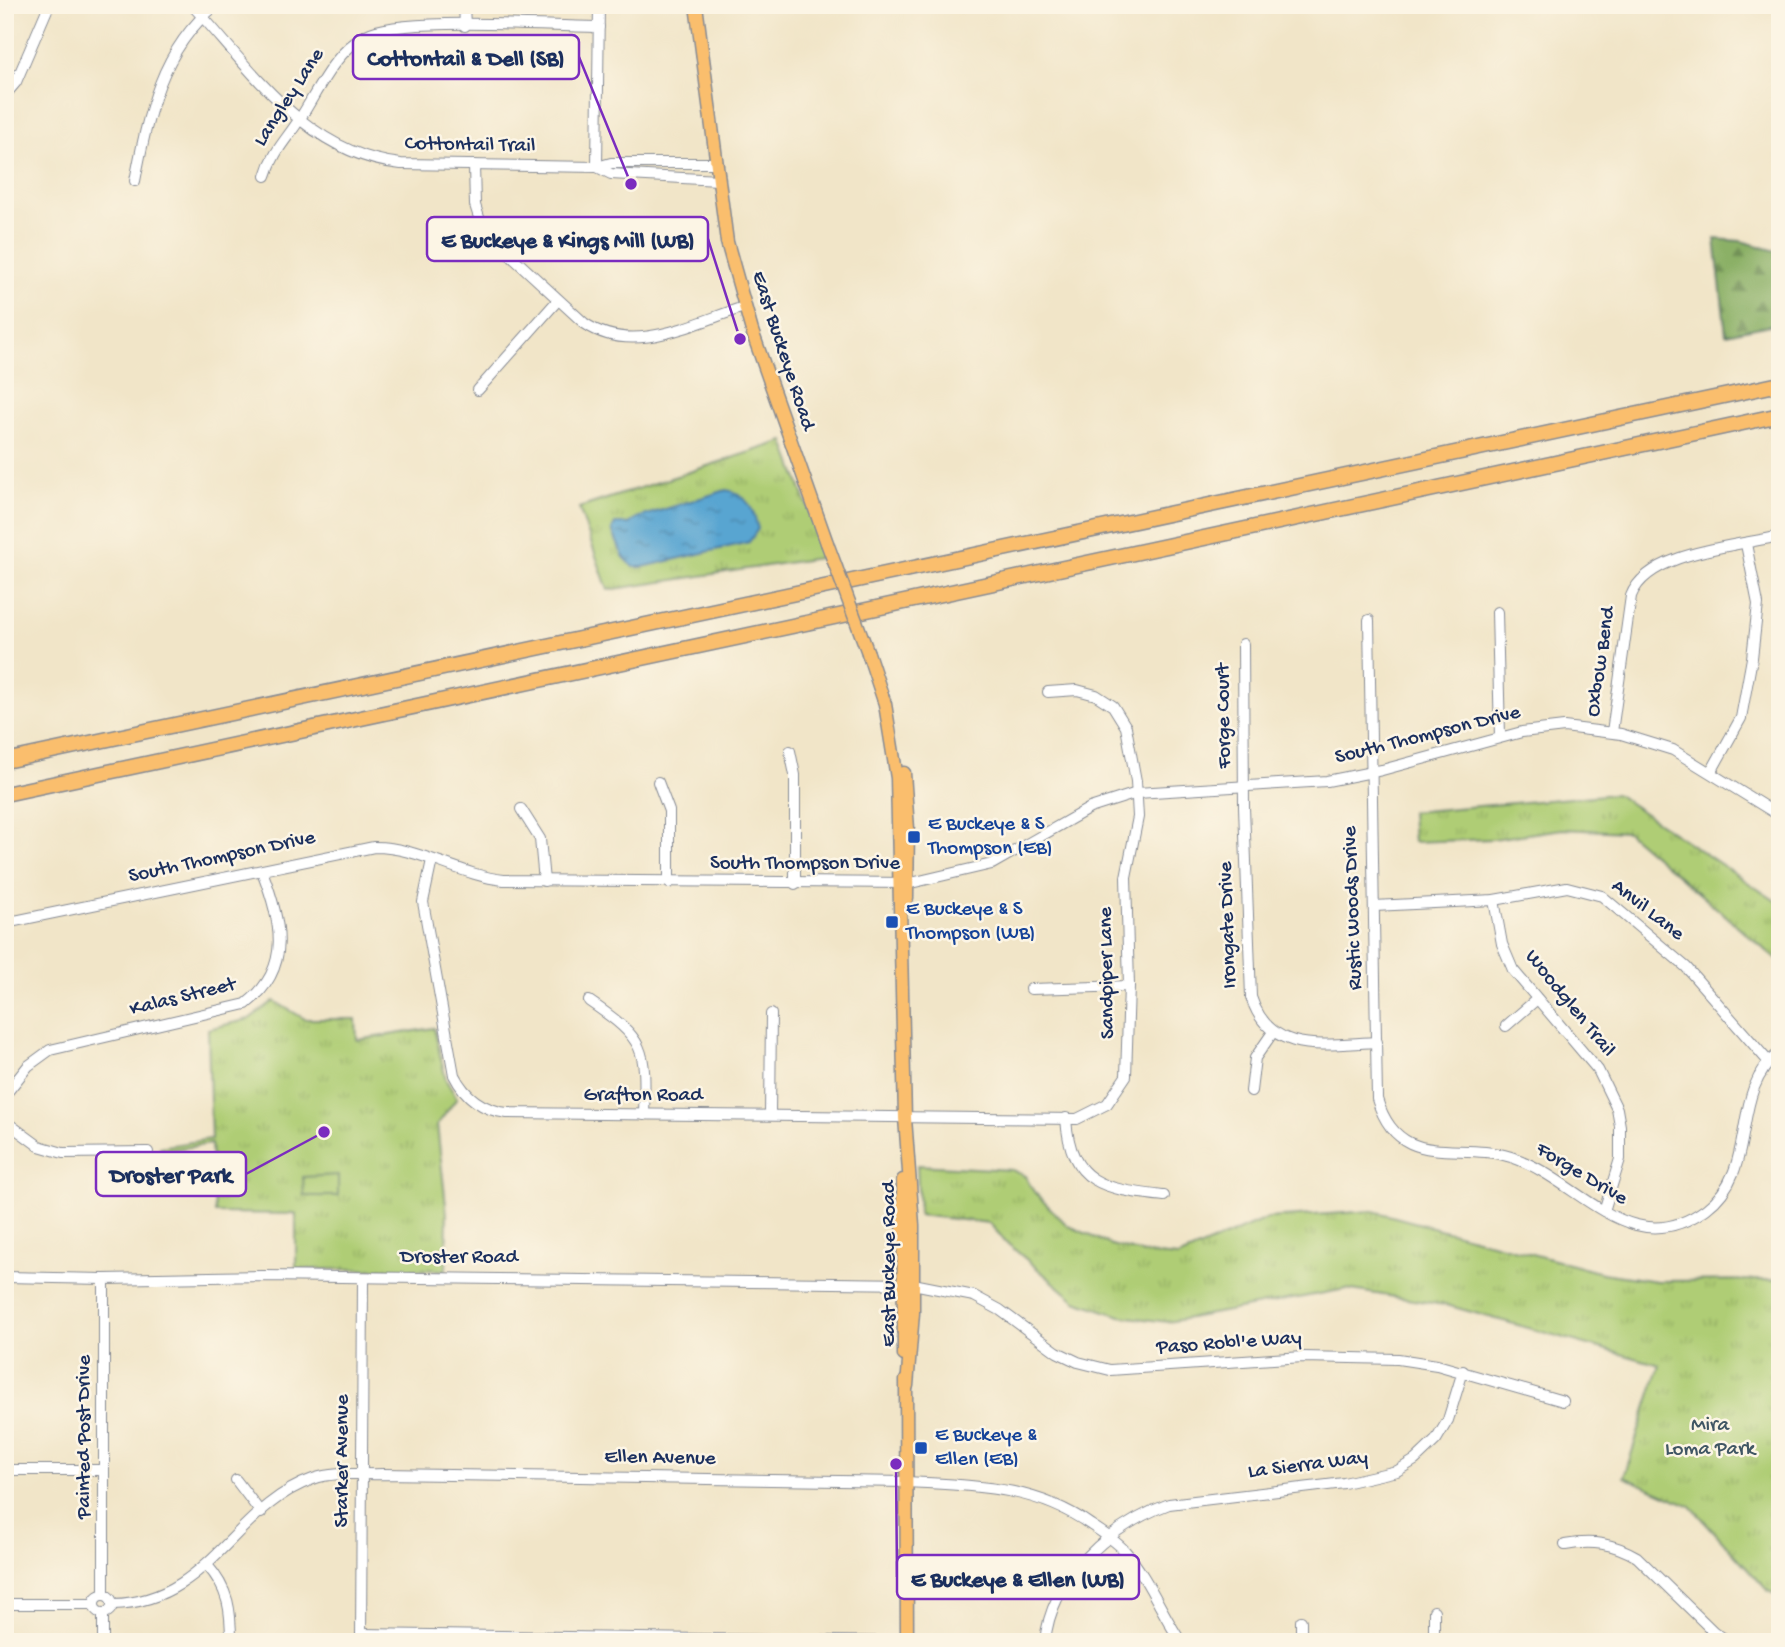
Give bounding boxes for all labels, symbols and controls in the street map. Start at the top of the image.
callout: Cottontail & Dell (SB) [353,35,579,79]
street label: Langley Lane [249,43,332,152]
text: Cottontail & Dell (SB) [367,47,565,74]
street label: Cottontail Trail [404,132,536,160]
callout: E Buckeye & Kings Mill (WB) [427,217,708,261]
text: E Buckeye & Kings Mill (WB) [441,229,695,256]
street label: East Buckeye Road [744,268,820,435]
street label: Oxbow Bend [1582,604,1622,719]
street label: Forge Court [1212,661,1238,770]
street label: South Thompson Drive [1333,701,1524,771]
place label: E Buckeye & S Thompson (EB) [927,813,1053,862]
street label: Rustic Woods Drive [1339,824,1369,991]
street label: South Thompson Drive [126,826,319,890]
marker: E Buckeye & S Thompson (EB) [906,829,922,845]
street label: South Thompson Drive [710,852,901,877]
street label: Irongate Drive [1214,860,1244,989]
street label: Anvil Lane [1605,875,1689,948]
place label: E Buckeye & S Thompson (WB) [905,898,1036,947]
street label: Sandpiper Lane [1094,905,1122,1039]
marker: E Buckeye & S Thompson (WB) [884,914,900,930]
street label: Woodglen Trail [1518,945,1620,1063]
street label: Kalas Street [127,972,241,1023]
street label: Grafton Road [583,1084,704,1109]
street label: Forge Drive [1530,1137,1632,1213]
callout: Droster Park [96,1152,246,1196]
text: Droster Park [108,1164,235,1191]
street label: East Buckeye Road [878,1179,903,1347]
street label: Droster Road [398,1246,519,1271]
street label: Paso Robl'e Way [1155,1326,1302,1362]
street label: Painted Post Drive [73,1354,98,1520]
street label: Starker Avenue [331,1393,356,1528]
park label: Mira Loma Park [1665,1414,1758,1463]
place label: E Buckeye & Ellen (EB) [935,1424,1037,1473]
marker: E Buckeye & Ellen (EB) [913,1440,929,1456]
street label: Ellen Avenue [604,1446,717,1472]
street label: La Sierra Way [1247,1446,1369,1486]
callout: E Buckeye & Ellen (WB) [897,1555,1139,1599]
text: E Buckeye & Ellen (WB) [911,1568,1125,1595]

